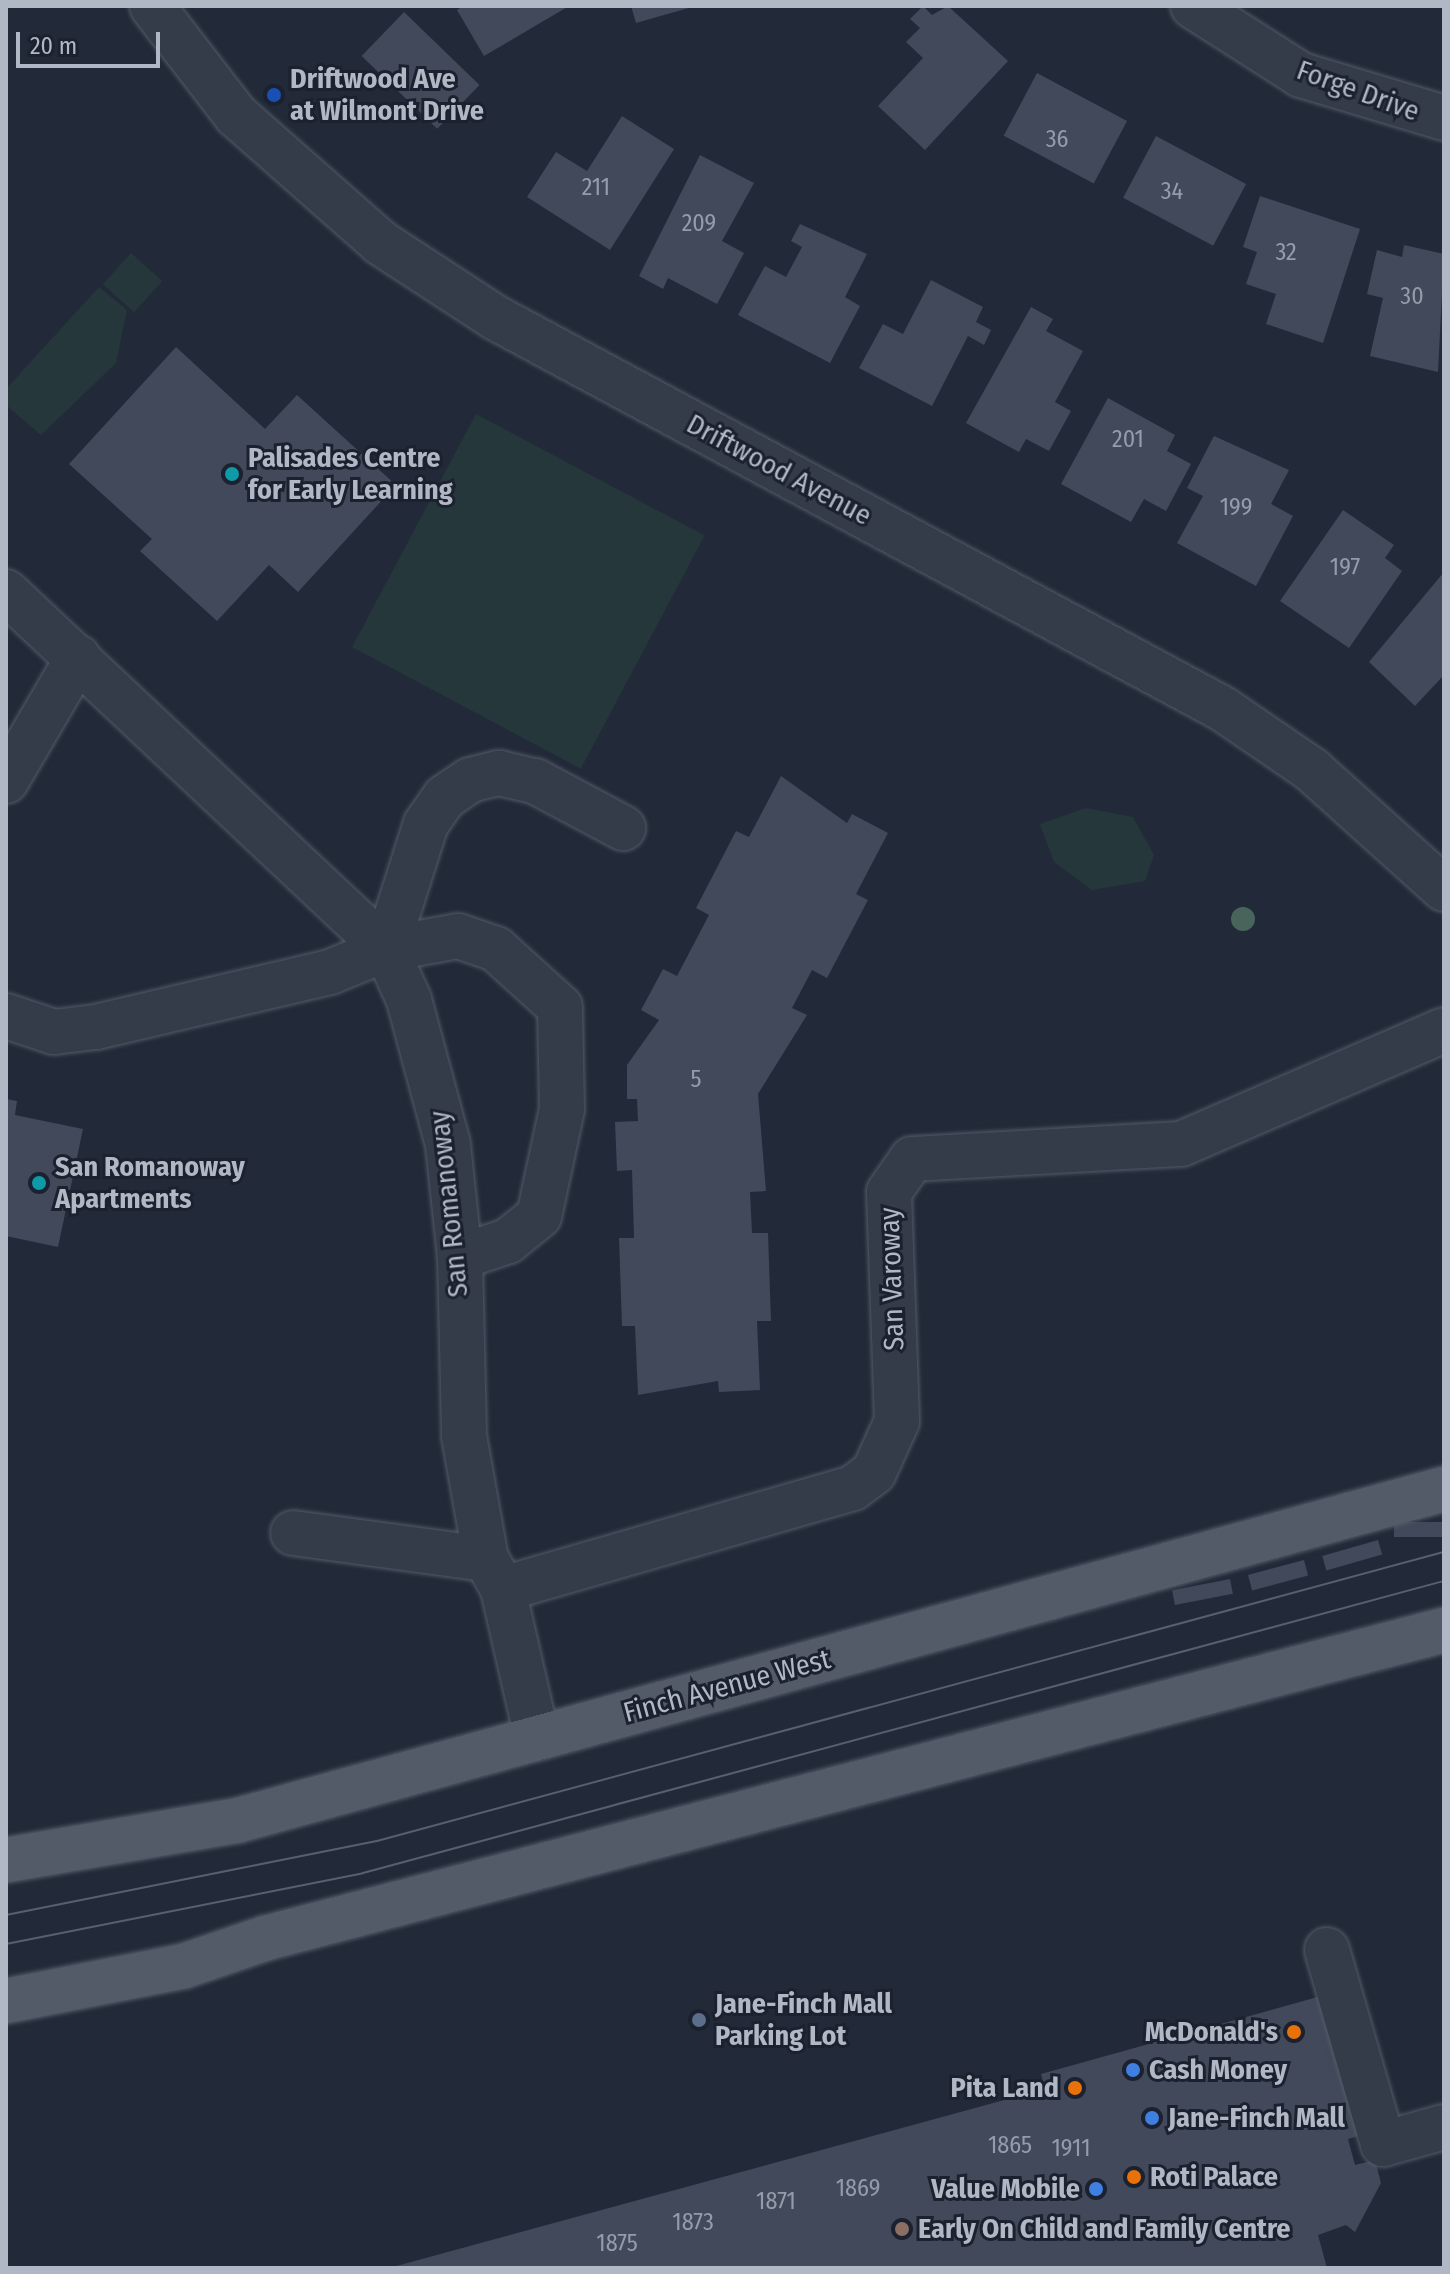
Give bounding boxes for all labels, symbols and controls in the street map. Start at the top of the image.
scale bar [20,16,164,66]
text: 20 m [30,32,77,60]
street label: Forge Drive [1292,53,1424,129]
place label: Driftwood Ave at Wilmont Drive [290,62,484,128]
marker: Driftwood Ave at Wilmont Drive [265,86,283,104]
house number: 36 [1046,126,1068,154]
house number: 211 [582,174,610,202]
house number: 34 [1161,178,1183,206]
house number: 209 [682,210,716,238]
house number: 32 [1275,239,1297,267]
house number: 30 [1400,283,1424,311]
street label: Driftwood Avenue [681,407,877,533]
house number: 201 [1112,426,1144,454]
place label: Palisades Centre for Early Learning [248,441,453,507]
marker: Palisades Centre for Early Learning [223,465,241,483]
house number: 199 [1220,494,1252,522]
house number: 197 [1330,554,1360,582]
house number: 5 [690,1066,702,1094]
street label: San Romanoway [423,1109,475,1299]
place label: San Romanoway Apartments [55,1150,245,1216]
marker: San Romanoway Apartments [30,1174,48,1192]
street label: San Varoway [873,1207,911,1351]
street label: Finch Avenue West [620,1642,834,1730]
place label: Jane-Finch Mall Parking Lot [715,1987,892,2053]
marker: Jane-Finch Mall Parking Lot [690,2011,708,2029]
place label: McDonald's [1145,2015,1278,2049]
marker: McDonald's [1285,2023,1303,2041]
place label: Cash Money [1149,2053,1287,2087]
marker: Cash Money [1124,2061,1142,2079]
place label: Pita Land [950,2071,1059,2105]
marker: Pita Land [1066,2079,1084,2097]
place label: Jane-Finch Mall [1168,2101,1345,2135]
marker: Jane-Finch Mall [1143,2109,1161,2127]
house number: 1865 [988,2132,1032,2160]
house number: 1911 [1052,2135,1090,2163]
place label: Roti Palace [1150,2160,1278,2194]
marker: Roti Palace [1125,2168,1143,2186]
place label: Value Mobile [931,2172,1080,2206]
house number: 1869 [836,2175,880,2203]
marker: Value Mobile [1087,2180,1105,2198]
house number: 1871 [756,2188,796,2216]
house number: 1873 [672,2209,714,2237]
place label: Early On Child and Family Centre [918,2212,1291,2246]
marker: Early On Child and Family Centre [893,2220,911,2238]
house number: 1875 [596,2230,638,2258]

